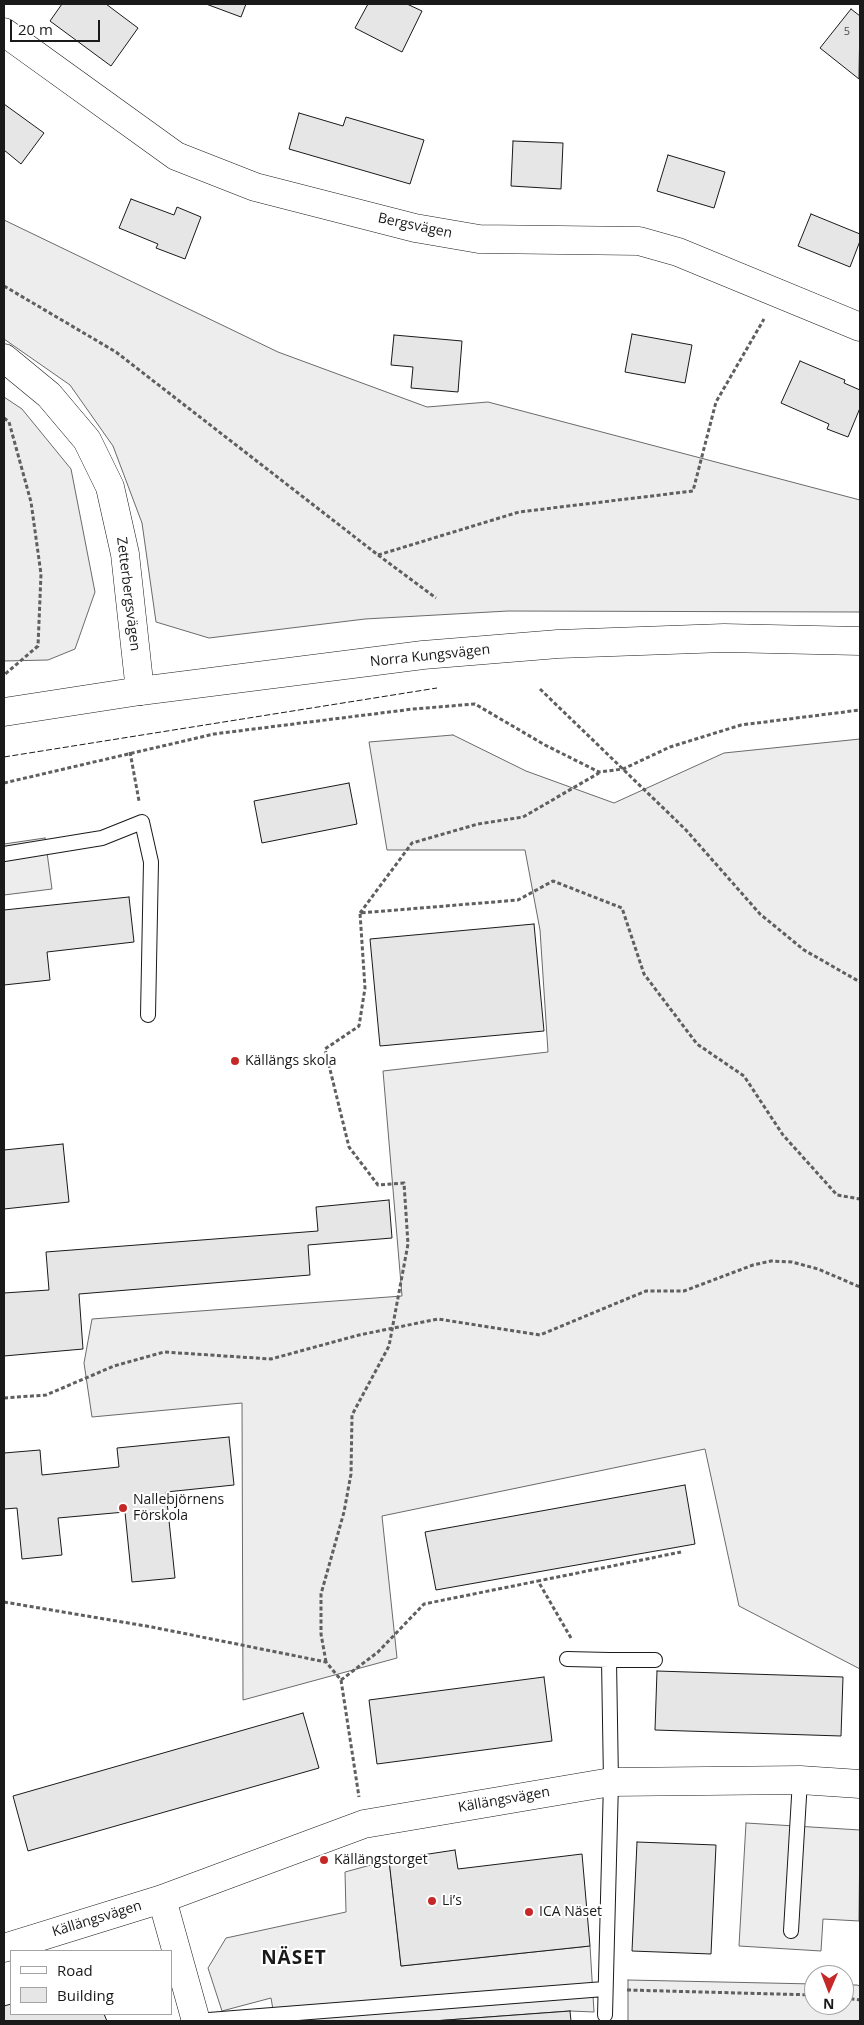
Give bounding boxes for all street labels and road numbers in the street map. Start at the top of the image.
street label: Bergsvägen [376,210,454,242]
street label: Zetterbergsvägen [113,536,143,652]
street label: Norra Kungsvägen [369,641,491,671]
street label: Källängsvägen [457,1784,551,1816]
street label: Källängsvägen [50,1897,144,1941]

